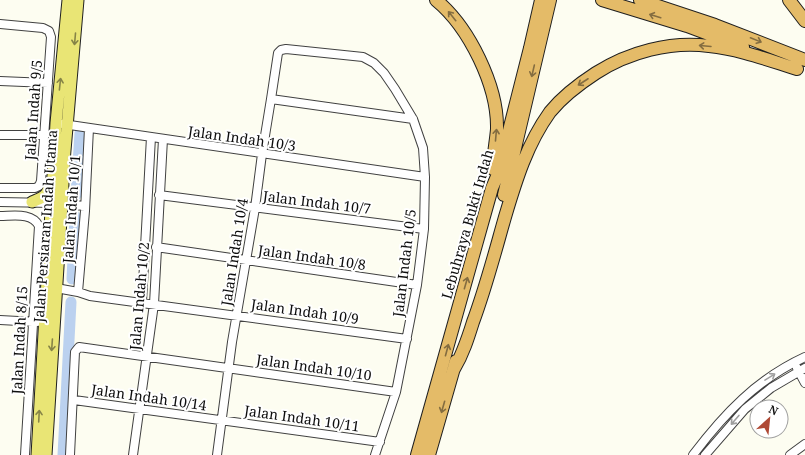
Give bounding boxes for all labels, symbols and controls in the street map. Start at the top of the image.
one-way arrow [447,11,456,22]
one-way arrow [649,12,662,19]
one-way arrow [71,32,78,45]
one-way arrow [749,37,761,44]
one-way arrow [699,42,712,49]
street label: Jalan Indah 9/5 [20,59,46,162]
one-way arrow [529,65,537,78]
one-way arrow [56,78,63,91]
one-way arrow [578,78,589,86]
street label: Jalan Indah 10/3 [186,121,297,155]
street label: Jalan Persiaran Indah Utama [29,129,61,324]
one-way arrow [492,129,499,142]
street label: Lebuhraya Bukit Indah [437,147,497,301]
street label: Jalan Indah 10/1 [58,154,84,265]
street label: Jalan Indah 10/7 [261,186,372,218]
street label: Jalan Indah 10/4 [216,197,252,308]
street label: Jalan Indah 10/5 [388,208,420,319]
street label: Jalan Indah 10/8 [256,240,367,274]
street label: Jalan Indah 10/2 [125,241,153,352]
one-way arrow [463,276,470,289]
street label: Jalan Indah 8/15 [7,285,31,396]
street label: Jalan Indah 10/9 [249,294,360,328]
one-way arrow [49,338,56,351]
one-way arrow [444,344,451,357]
street label: Jalan Indah 10/10 [254,349,373,385]
one-way arrow [764,373,775,381]
street label: Jalan Indah 10/14 [89,379,208,415]
north arrow [749,399,789,439]
street label: Jalan Indah 10/11 [242,400,361,436]
one-way arrow [439,400,446,413]
text: N [766,401,781,418]
one-way arrow [35,410,43,423]
one-way arrow [730,415,740,425]

